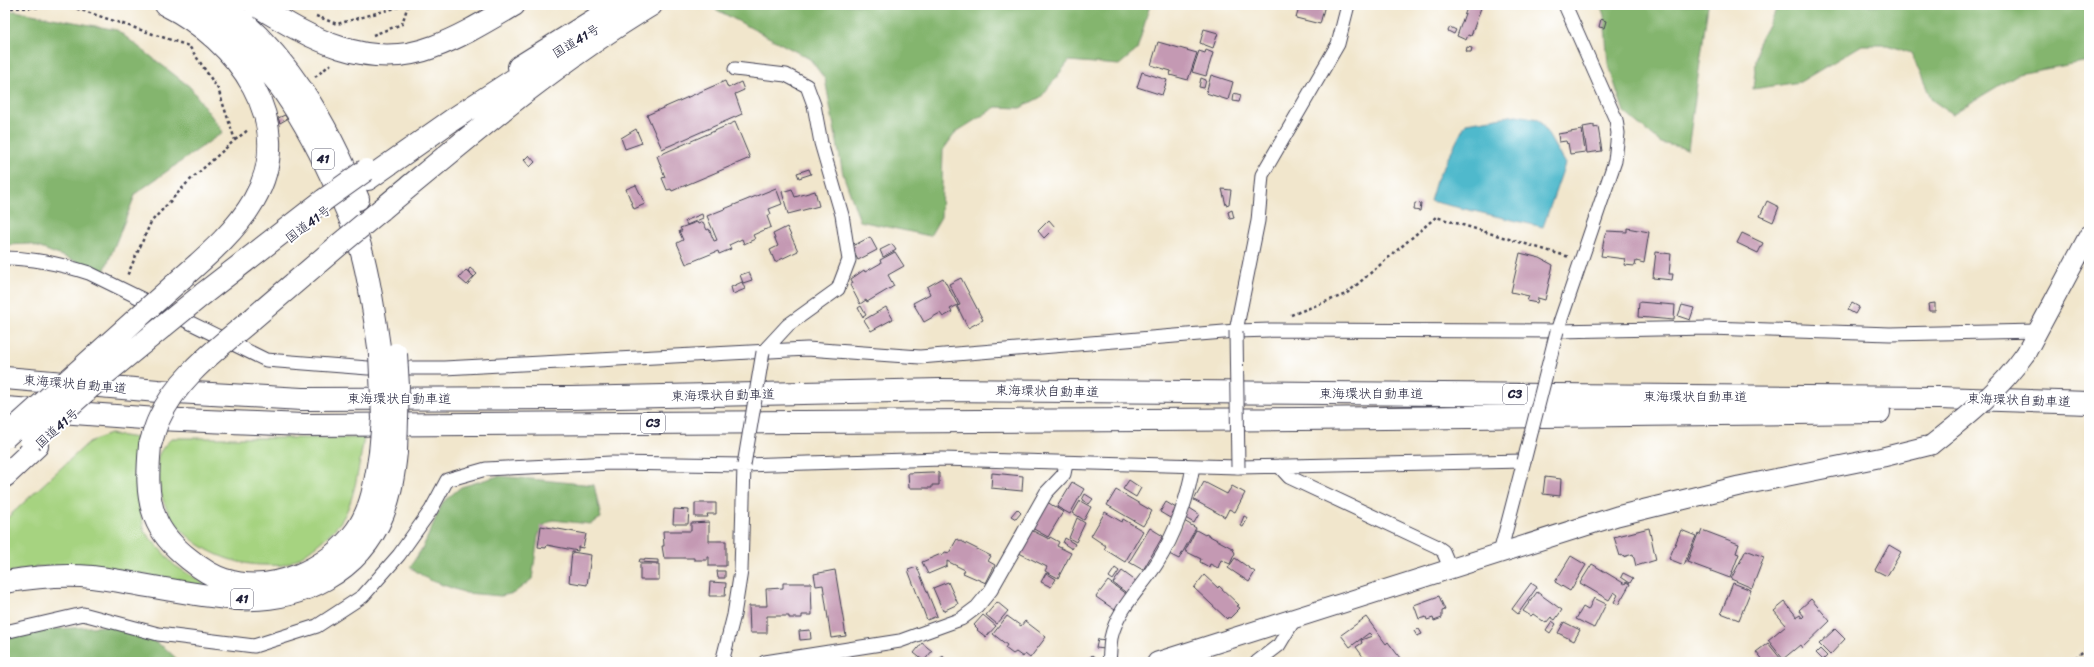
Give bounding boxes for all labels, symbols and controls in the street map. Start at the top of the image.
street label: 国道41号 [547,18,605,64]
road number: 41 [312,149,334,169]
street label: 国道41号 [280,199,336,249]
street label: 東海環状自動車道 [22,368,128,400]
street label: 東海環状自動車道 [995,379,1099,403]
street label: 東海環状自動車道 [1319,382,1423,405]
street label: 東海環状自動車道 [671,383,775,407]
road number: C3 [1503,384,1527,404]
street label: 東海環状自動車道 [1643,385,1747,408]
street label: 東海環状自動車道 [347,387,451,410]
street label: 東海環状自動車道 [1967,387,2071,413]
street label: 国道41号 [30,402,84,454]
road number: C3 [641,413,665,433]
road number: 41 [231,589,253,609]

